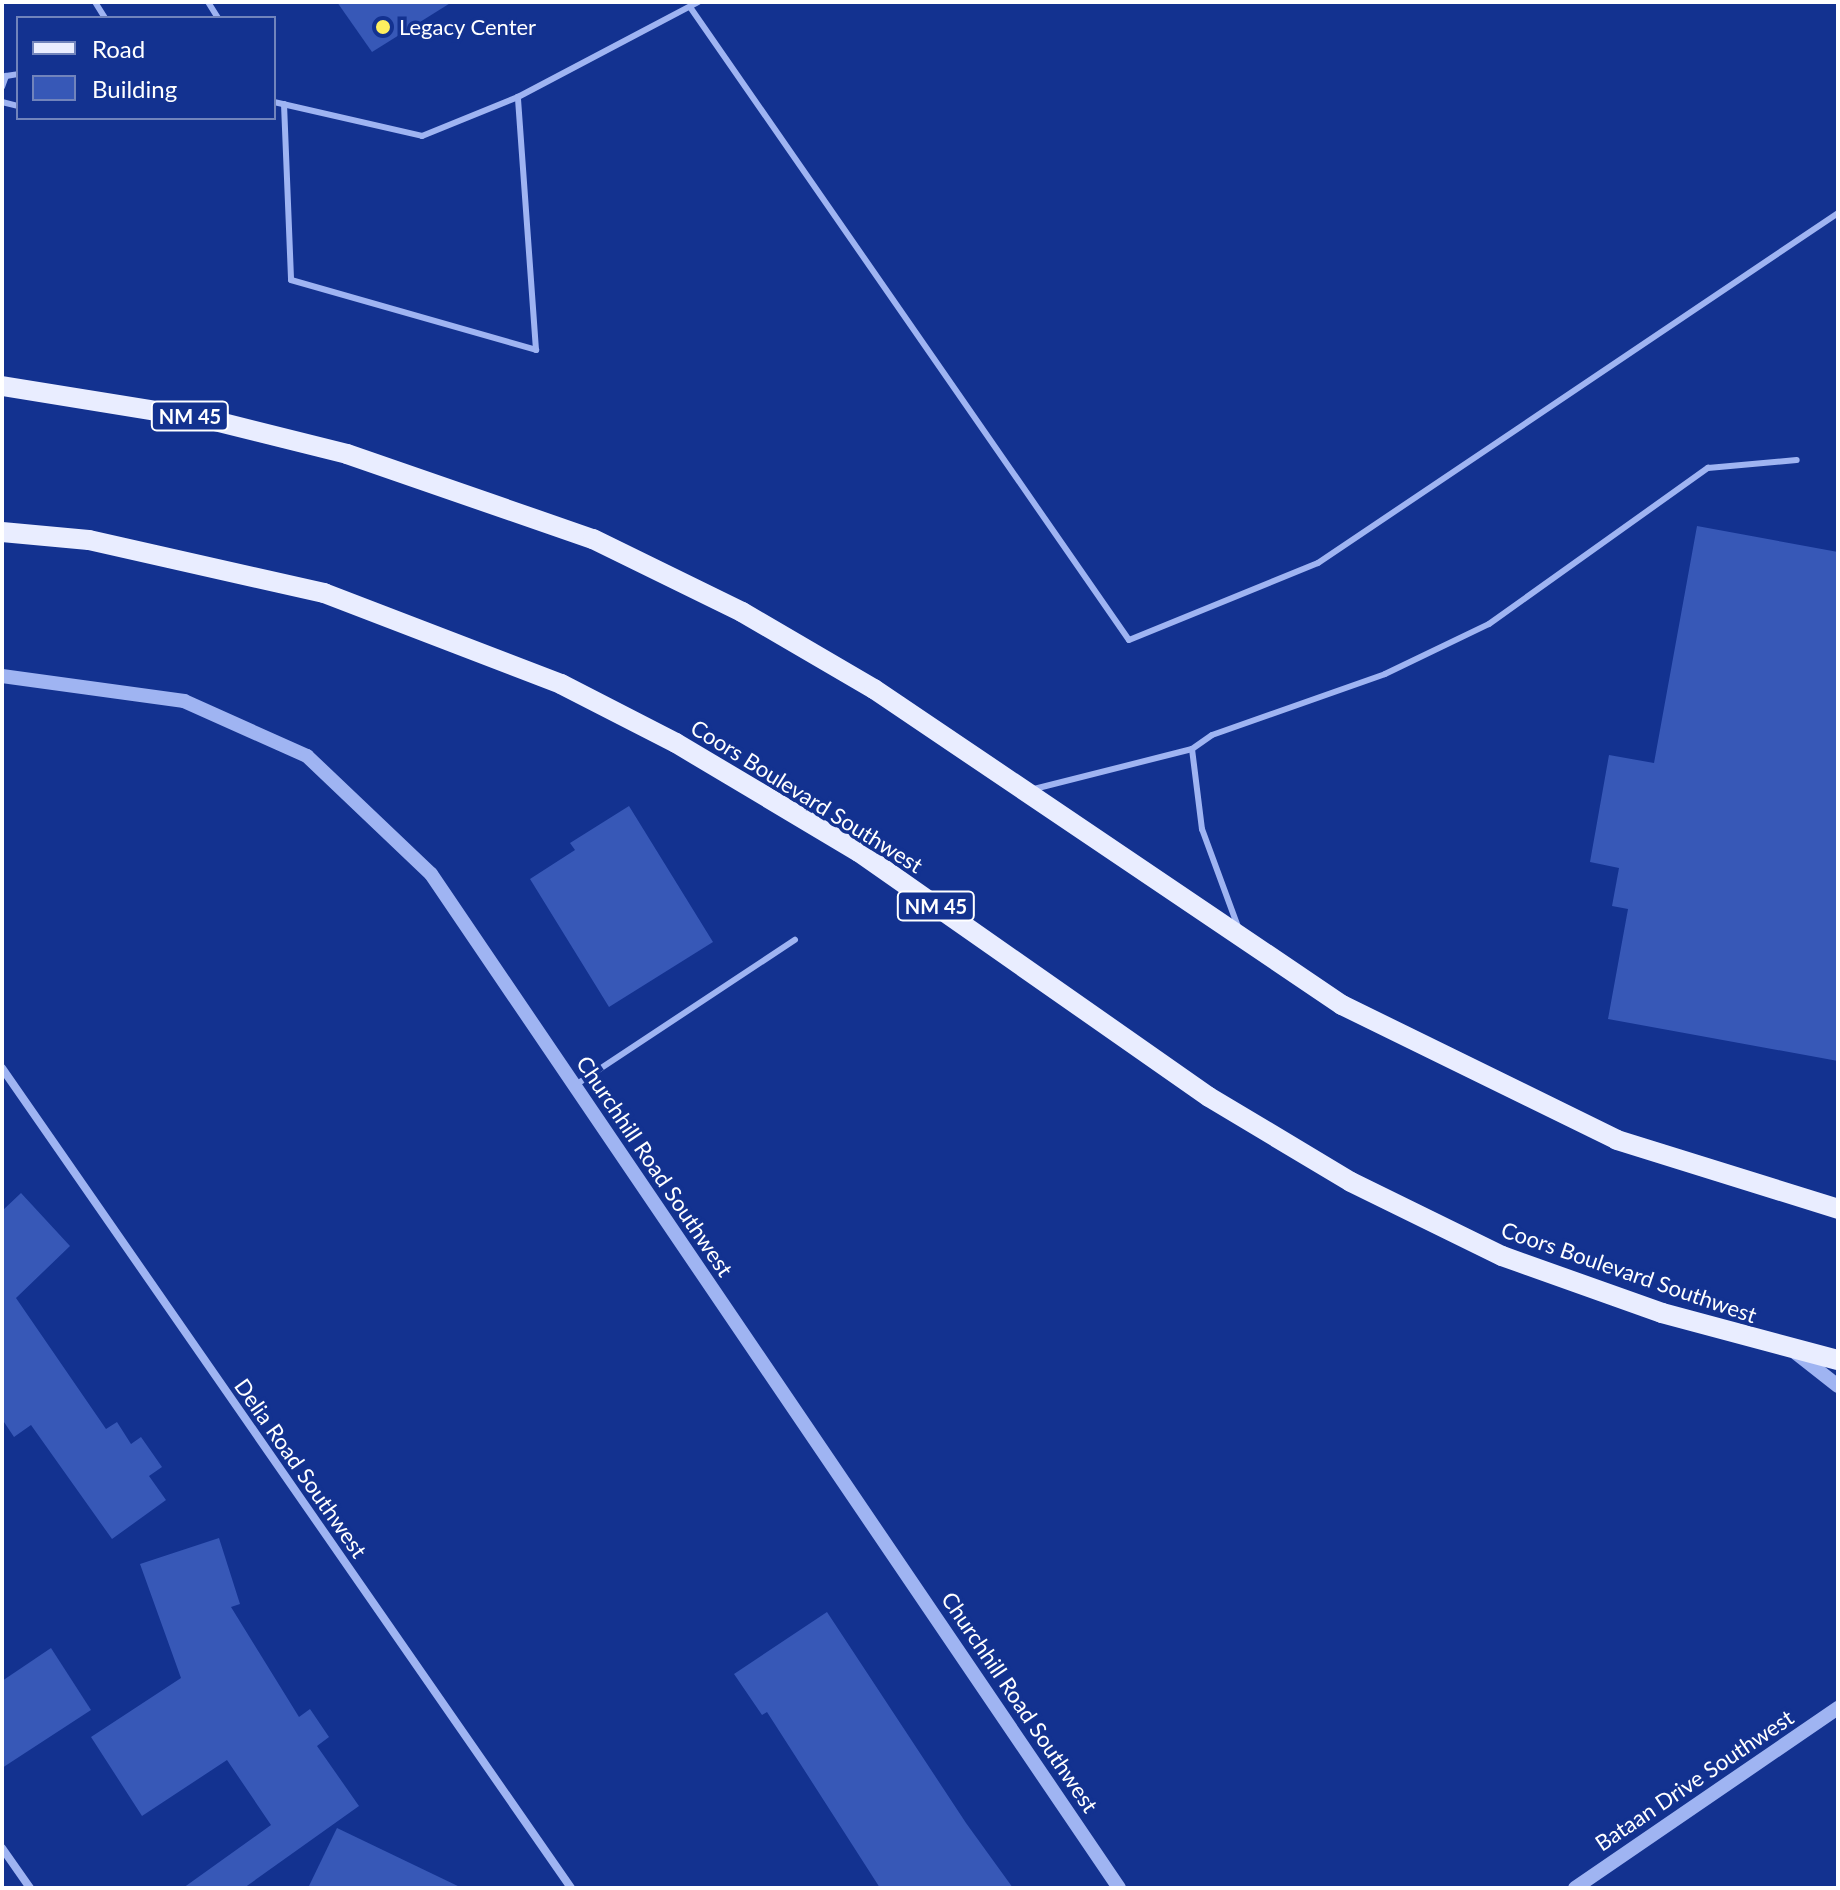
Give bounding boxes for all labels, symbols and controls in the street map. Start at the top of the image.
place label: Legacy Center [399,14,537,40]
legend [16,16,276,120]
marker: Legacy Center [374,18,392,36]
text: Road [92,34,145,63]
text: Building [92,74,177,103]
road number: NM 45 [150,400,230,432]
street label: Coors Boulevard Southwest [686,714,928,878]
road number: NM 45 [896,890,976,922]
street label: Churchhill Road Southwest [571,1051,739,1281]
street label: Coors Boulevard Southwest [1498,1216,1760,1328]
street label: Delia Road Southwest [229,1373,373,1563]
street label: Churchhill Road Southwest [936,1587,1104,1817]
street label: Bataan Drive Southwest [1590,1704,1798,1856]

